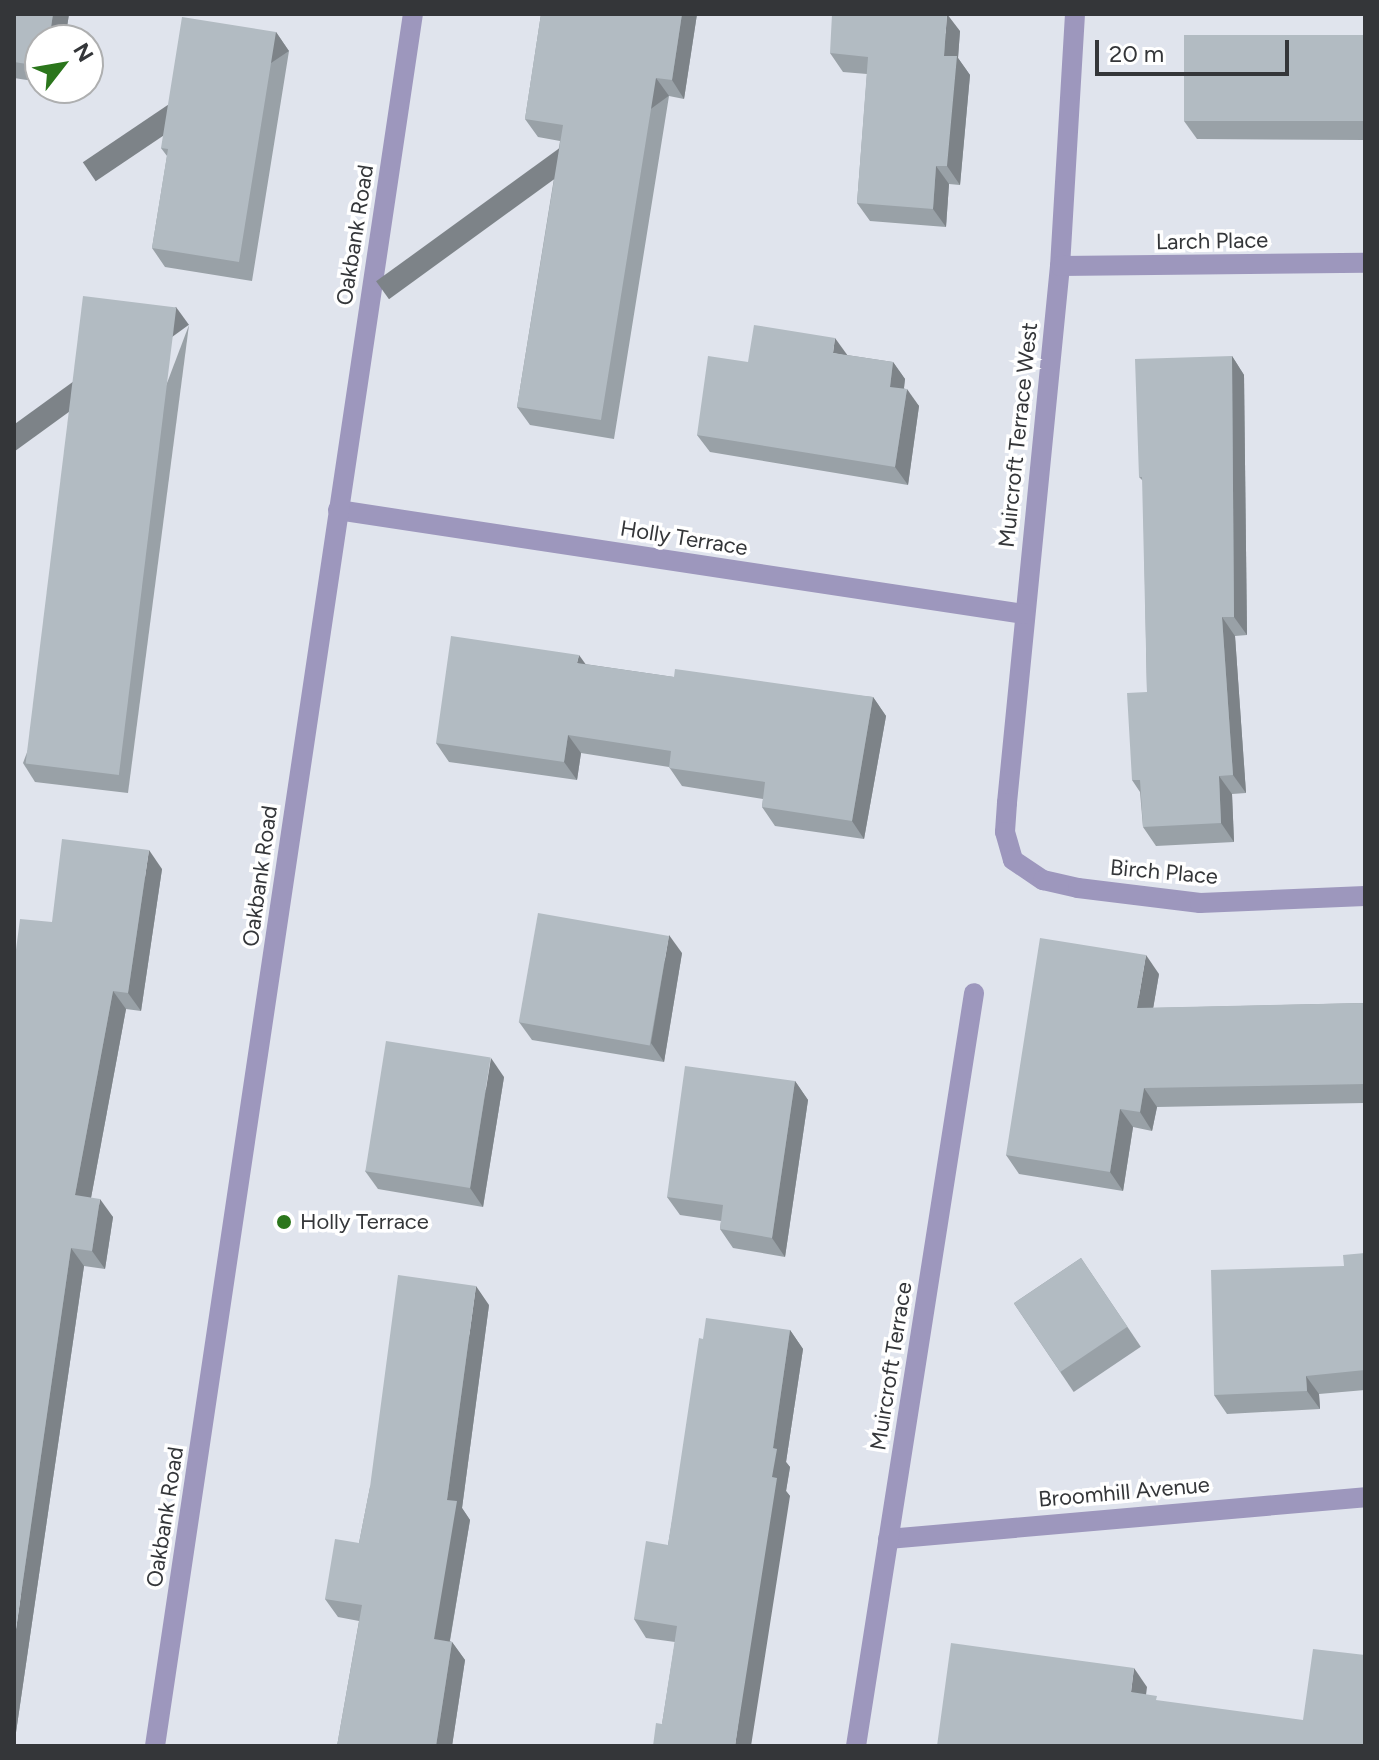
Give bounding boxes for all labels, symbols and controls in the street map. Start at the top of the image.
north arrow [24,24,104,104]
scale bar [1099,24,1293,74]
text: N [67,38,99,67]
text: 20 m [1109,39,1164,68]
street label: Oakbank Road [331,163,379,307]
street label: Larch Place [1156,227,1268,255]
street label: Muircroft Terrace West [993,321,1043,549]
street label: Holly Terrace [618,515,750,561]
street label: Oakbank Road [237,804,283,948]
street label: Birch Place [1109,854,1219,890]
place label: Holly Terrace [300,1209,429,1235]
marker: Holly Terrace [275,1213,293,1231]
street label: Muircroft Terrace [865,1280,917,1452]
street label: Oakbank Road [141,1445,189,1589]
street label: Broomhill Avenue [1037,1471,1211,1513]

